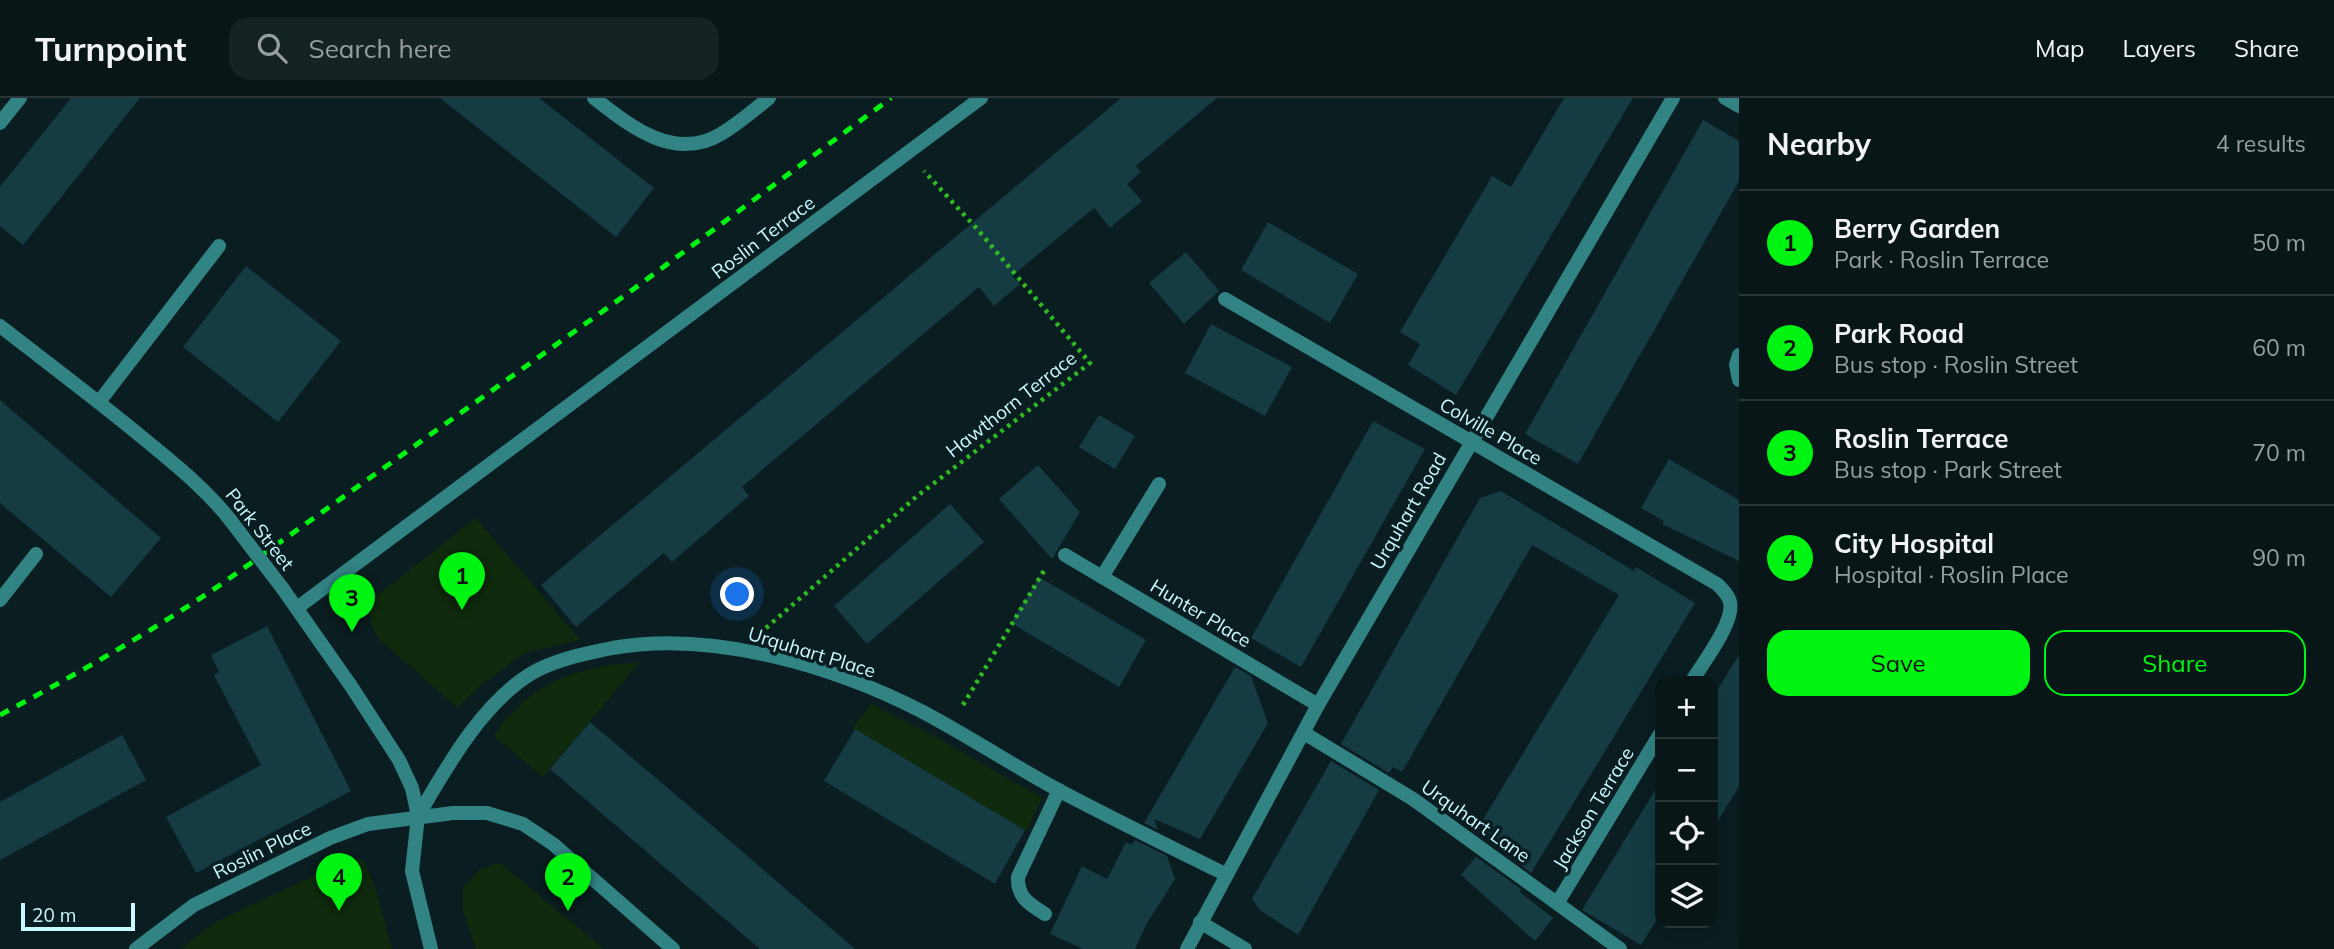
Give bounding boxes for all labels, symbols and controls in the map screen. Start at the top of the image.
search box [229,17,719,80]
text: Turnpoint [35,28,187,69]
icon: search [253,29,291,67]
text: Search here [309,32,451,65]
text: Map [2035,33,2084,63]
text: Layers [2122,33,2196,63]
text: Share [2234,33,2299,63]
text: Nearby [1767,125,1871,163]
text: 4 results [2216,129,2306,158]
street label: Roslin Terrace [707,190,819,284]
text: Berry Garden [1834,212,2000,245]
text: 1 [1783,228,1797,257]
text: 50 m [2252,228,2306,257]
text: Park · Roslin Terrace [1834,245,2049,274]
text: Park Road [1834,317,1964,350]
text: 2 [1783,333,1797,362]
text: 60 m [2252,333,2306,362]
street label: Hawthorn Terrace [941,346,1081,462]
text: Bus stop · Roslin Street [1834,350,2078,379]
street label: Colville Place [1435,392,1547,470]
text: Roslin Terrace [1834,422,2009,455]
text: 3 [1783,438,1797,467]
text: 70 m [2252,438,2306,467]
street label: Urquhart Road [1365,448,1451,574]
text: Bus stop · Park Street [1834,455,2062,484]
street label: Park Street [221,483,300,575]
text: City Hospital [1834,527,1994,560]
text: 4 [1783,543,1797,572]
text: 90 m [2252,543,2306,572]
pin: 1 [439,552,485,610]
text: Hospital · Roslin Place [1834,560,2069,589]
pin: 3 [329,574,375,632]
street label: Hunter Place [1146,574,1256,652]
your location [720,577,754,611]
street label: Urquhart Place [745,621,879,683]
button: Save [1767,630,2030,696]
button: Share [2044,630,2306,696]
map controls [1655,676,1718,928]
button: + [1655,676,1718,739]
button: − [1655,739,1718,802]
street label: Jackson Terrace [1547,743,1639,873]
street label: Urquhart Lane [1417,775,1535,867]
button: locate [1655,802,1718,865]
street label: Roslin Place [209,816,315,884]
pin: 4 [316,853,362,911]
pin: 2 [545,853,591,911]
button: layers [1655,865,1718,928]
scale bar [21,900,135,932]
text: 20 m [32,903,76,927]

